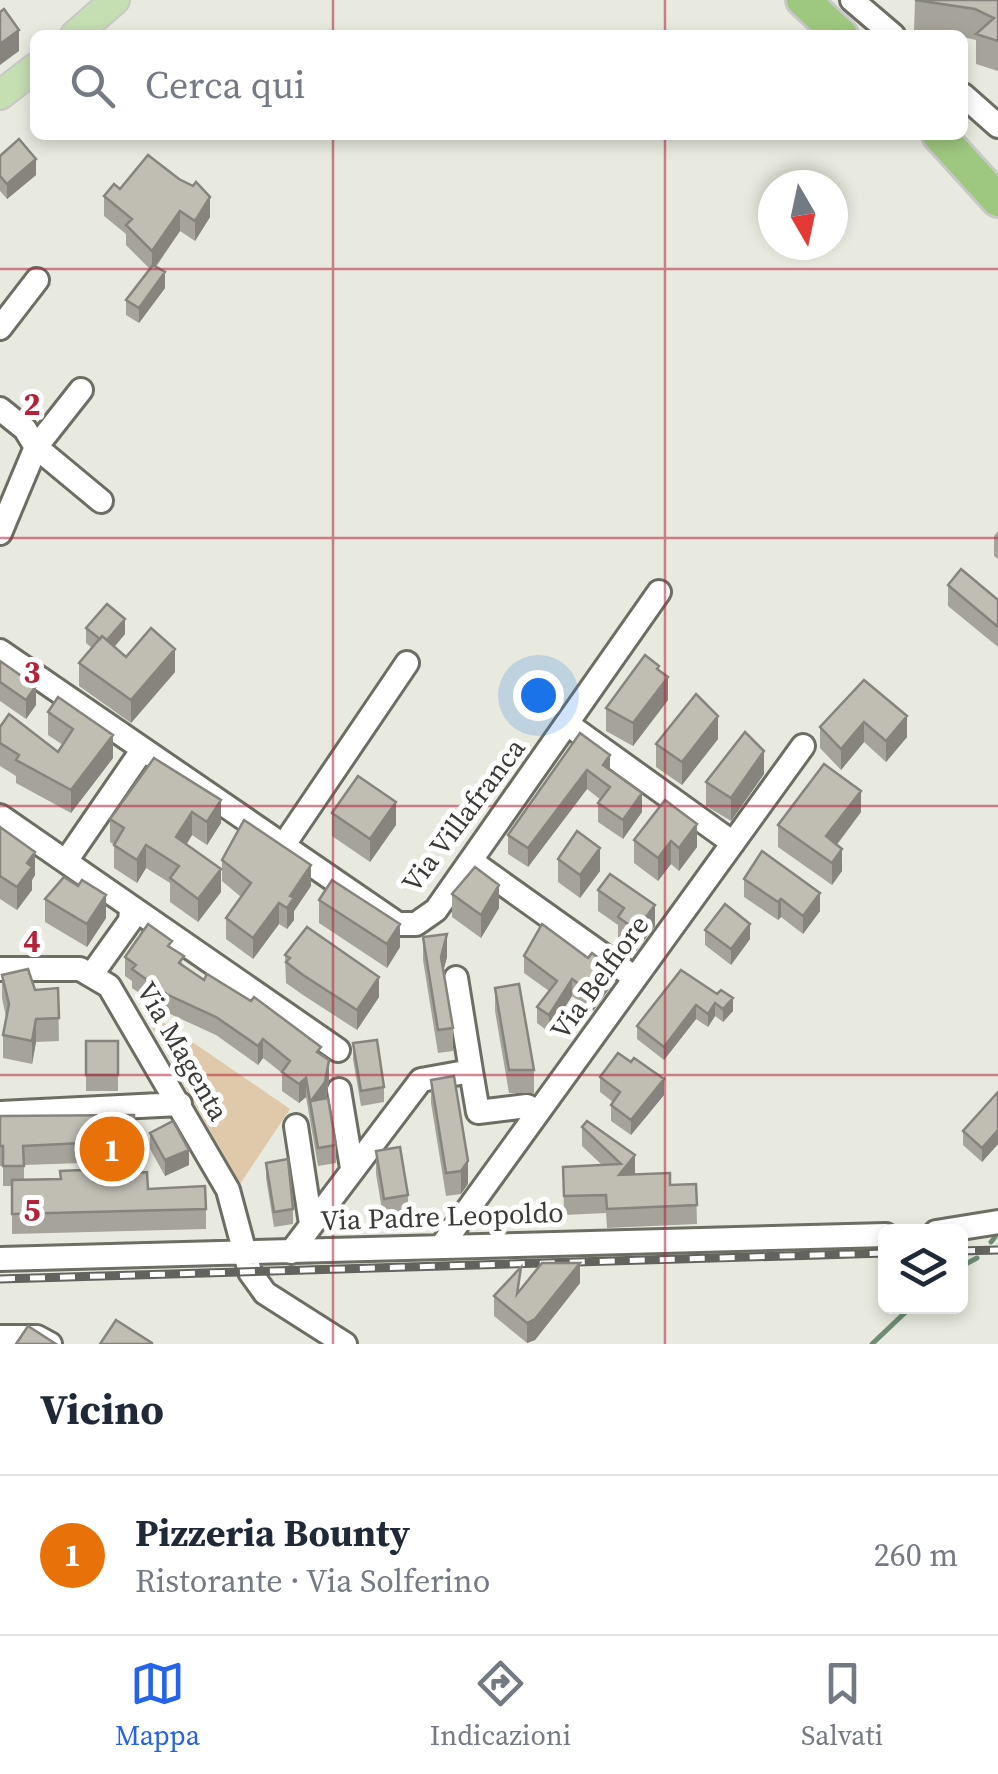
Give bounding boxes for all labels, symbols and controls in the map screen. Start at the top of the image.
search box [30,30,968,140]
icon: search [65,58,120,113]
text: Cerca qui [145,59,305,111]
north arrow [758,170,848,260]
text: 2 [23,382,41,426]
text: 3 [23,650,41,694]
your location [513,670,564,721]
street label: Via Villafranca [393,730,534,900]
street label: Via Belfiore [541,907,657,1047]
text: 4 [23,919,41,963]
street label: Via Magenta [128,975,238,1128]
pin: 1 [80,1112,144,1186]
text: 5 [23,1188,41,1232]
street label: Via Padre Leopoldo [320,1193,564,1239]
map controls [878,1224,968,1314]
button: layers [878,1224,968,1314]
text: Vicino [40,1380,164,1438]
text: Pizzeria Bounty [135,1507,410,1559]
text: 1 [64,1533,81,1577]
text: 260 m [874,1533,958,1577]
text: Ristorante · Via Solferino [135,1559,490,1603]
tab: Mappa [115,1656,200,1754]
tab: Indicazioni [430,1656,571,1754]
tab: Salvati [801,1656,883,1754]

